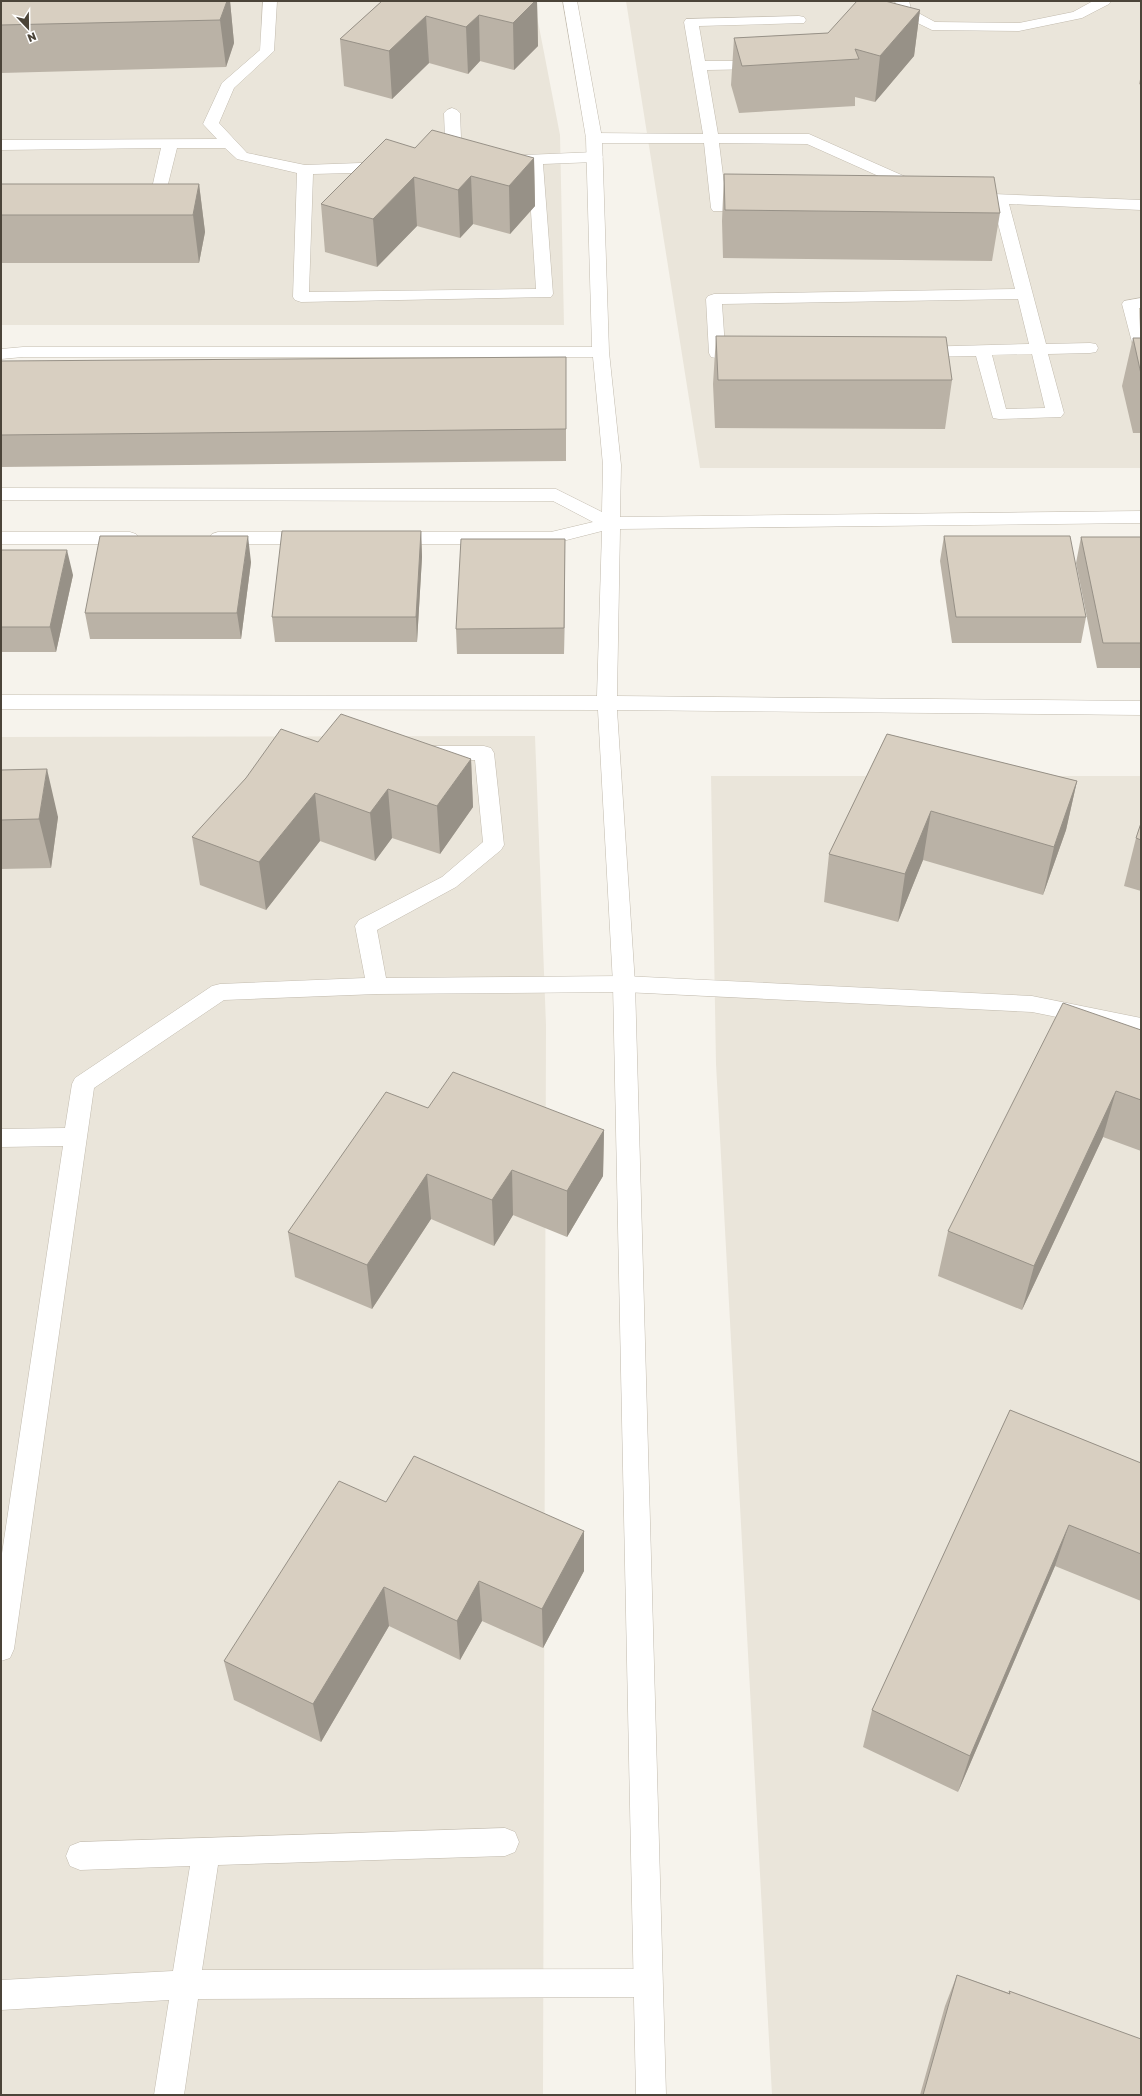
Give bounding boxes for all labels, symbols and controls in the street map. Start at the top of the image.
north arrow [8,8,48,48]
text: N [26,30,38,45]

